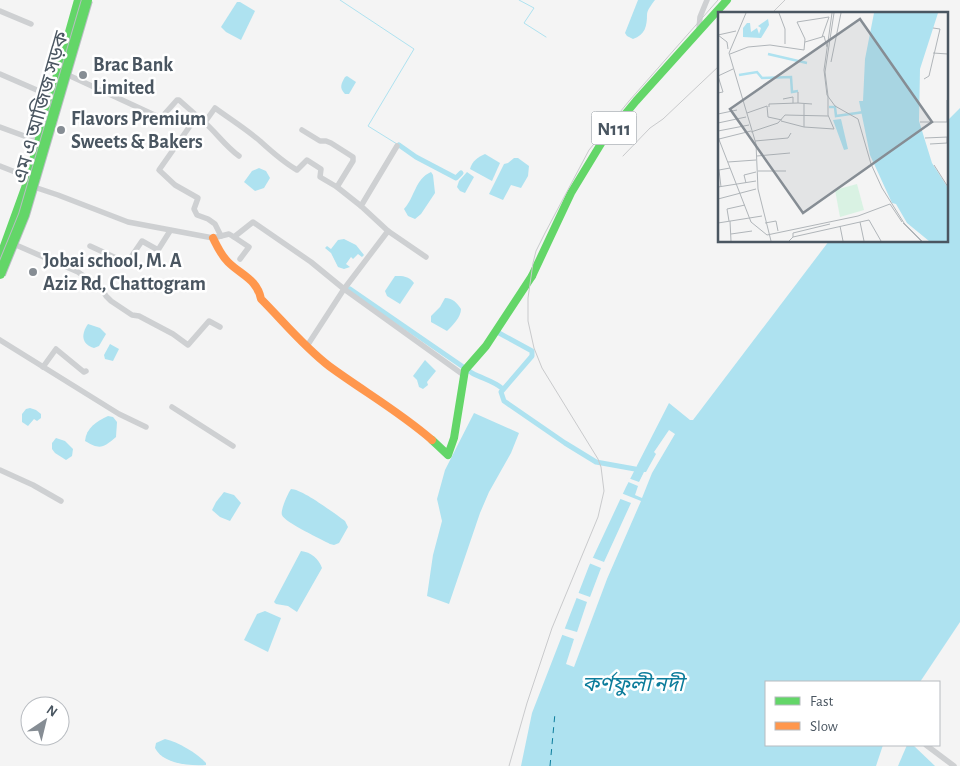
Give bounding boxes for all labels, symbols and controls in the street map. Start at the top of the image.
inset map [718,12,948,242]
street label: এম এ আজিজ সড়ক [7,27,72,186]
place label: Brac Bank Limited [93,55,173,98]
marker: Brac Bank Limited [77,69,89,81]
place label: Flavors Premium Sweets & Bakers [71,109,206,152]
road number: N111 [592,112,636,144]
marker: Flavors Premium Sweets & Bakers [55,124,67,136]
place label: Jobai school, M. A Aziz Rd, Chattogram [43,251,206,294]
marker: Jobai school, M. A Aziz Rd, Chattogram [27,266,39,278]
water label: কর্ণফুলী নদী [582,671,688,696]
legend [765,681,940,746]
text: Fast [810,694,834,709]
north arrow [20,696,70,746]
text: N [44,703,60,720]
text: Slow [810,719,838,734]

